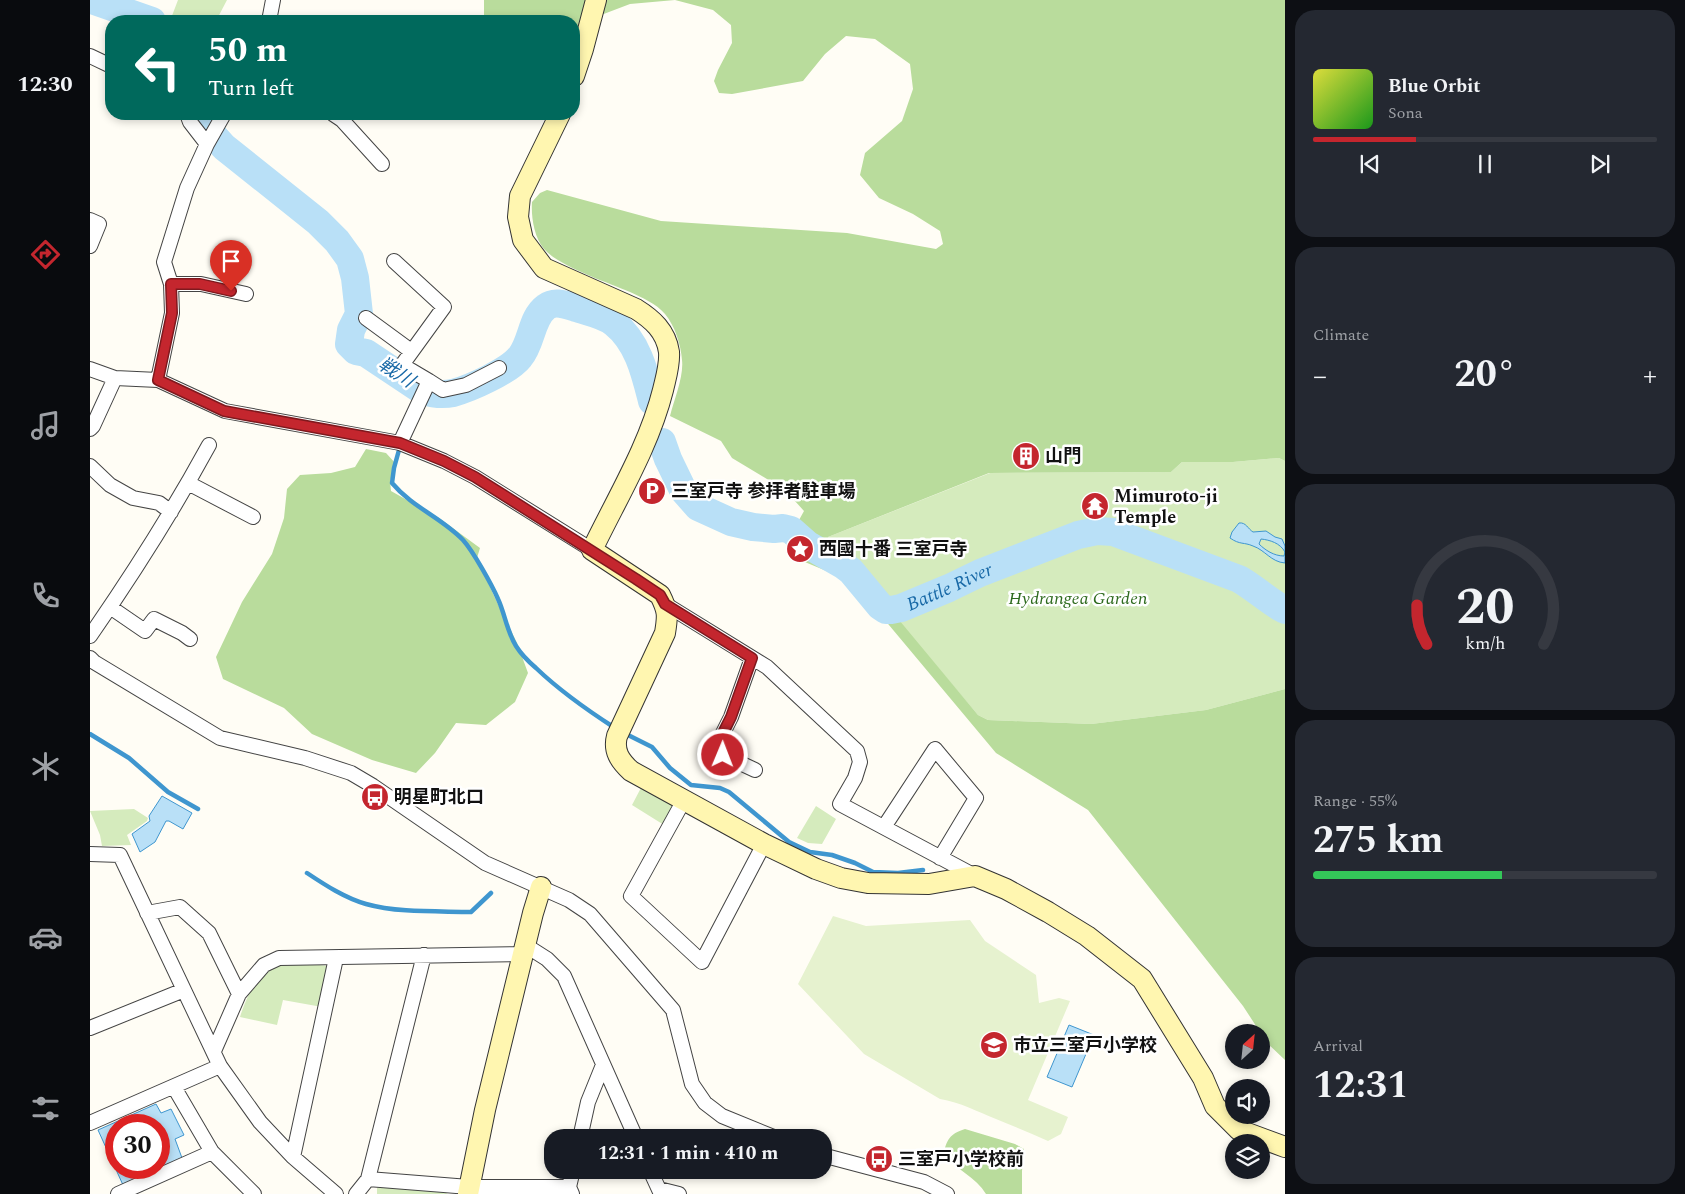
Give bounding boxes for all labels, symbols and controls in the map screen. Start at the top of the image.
text: 50 m [208,24,288,77]
icon: left [125,35,190,100]
text: 12:30 [17,68,73,101]
text: Turn left [208,72,294,105]
text: Blue Orbit [1388,72,1481,101]
text: Sona [1388,101,1423,125]
icon: previous [1356,150,1384,178]
icon: pause [1471,150,1499,178]
icon: next [1586,150,1614,178]
icon: directions [28,237,63,272]
pin [210,240,252,291]
icon: arrive [217,247,245,275]
text: Climate [1313,323,1369,347]
text: 20° [1454,346,1516,404]
water label: 戦川 [372,350,422,397]
text: − [1313,355,1327,398]
text: + [1643,355,1657,398]
icon: music [28,408,63,443]
building icon: 山門 [1011,441,1041,471]
place label: 山門 [1045,443,1081,470]
parking icon: 三室戸寺 参拝者駐車場 [637,476,667,506]
place label: 三室戸寺 参拝者駐車場 [671,478,856,505]
place label: Mimuroto-ji Temple [1114,483,1218,531]
temple icon: Mimuroto-ji Temple [1080,491,1110,521]
place icon: 西國十番 三室戸寺 [785,534,815,564]
place label: 西國十番 三室戸寺 [819,536,968,563]
water label: Battle River [902,555,997,619]
text: 20 [1456,568,1514,647]
icon: phone [28,578,63,613]
park label: Hydrangea Garden [1008,585,1148,612]
text: km/h [1465,630,1505,657]
position arrow [696,728,748,780]
icon: climate [28,749,63,784]
bus stop icon: 明星町北口 [360,782,390,812]
place label: 明星町北口 [394,784,484,811]
text: Range · 55% [1313,789,1397,813]
text: 275 km [1313,812,1444,870]
icon: car [28,920,63,955]
north arrow [1225,1024,1270,1069]
map controls [1225,1024,1270,1179]
school or university icon: 市立三室戸小学校 [979,1030,1009,1060]
place label: 市立三室戸小学校 [1013,1032,1157,1059]
text: Arrival [1313,1034,1363,1058]
text: 12:31 [1313,1057,1408,1115]
button: sound [1225,1079,1270,1124]
icon: filters [28,1091,63,1126]
speed limit sign: 30 [105,1114,170,1179]
button: layers [1225,1134,1270,1179]
text: 12:31 · 1 min · 410 m [598,1139,778,1168]
bus stop icon: 三室戸小学校前 [864,1144,894,1174]
place label: 三室戸小学校前 [898,1146,1024,1173]

